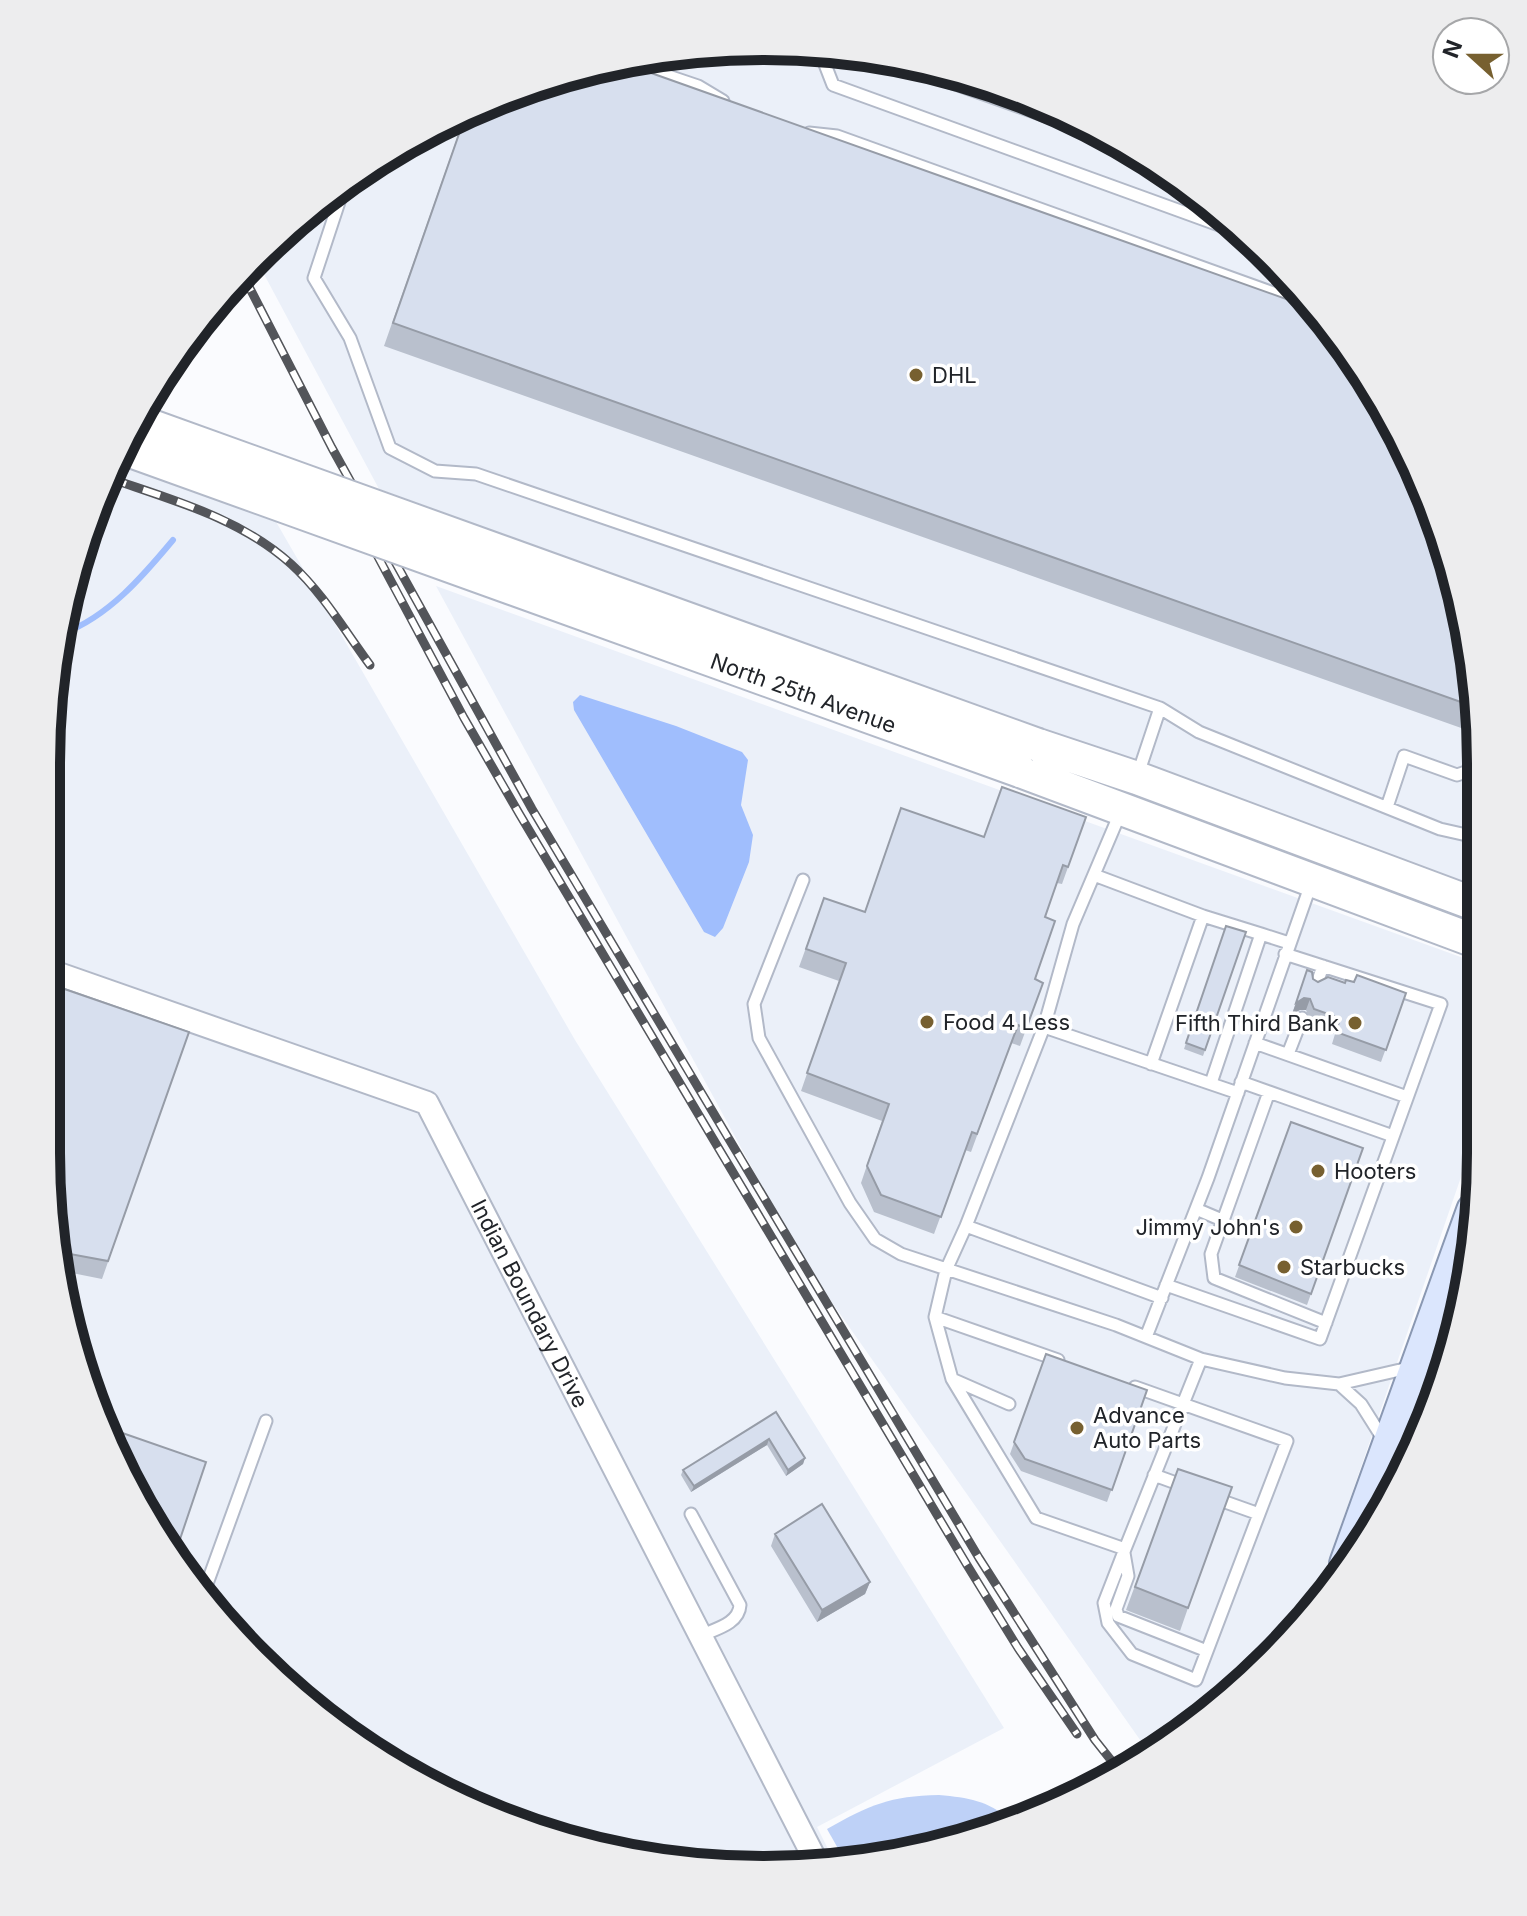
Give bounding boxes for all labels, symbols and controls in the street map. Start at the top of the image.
north arrow [1431,16,1511,96]
text: N [1437,36,1467,61]
place label: DHL [932,362,977,388]
marker: DHL [907,366,925,384]
street label: North 25th Avenue [707,648,900,738]
place label: Food 4 Less [943,1009,1070,1035]
place label: Fifth Third Bank [1175,1010,1339,1036]
marker: Food 4 Less [918,1013,936,1031]
marker: Fifth Third Bank [1346,1014,1364,1032]
place label: Hooters [1334,1158,1416,1184]
marker: Hooters [1309,1162,1327,1180]
street label: Indian Boundary Drive [466,1195,594,1412]
place label: Jimmy John's [1135,1214,1280,1240]
marker: Jimmy John's [1287,1218,1305,1236]
place label: Starbucks [1300,1254,1405,1280]
marker: Starbucks [1275,1258,1293,1276]
place label: Advance Auto Parts [1093,1402,1201,1453]
marker: Advance Auto Parts [1068,1419,1086,1437]

